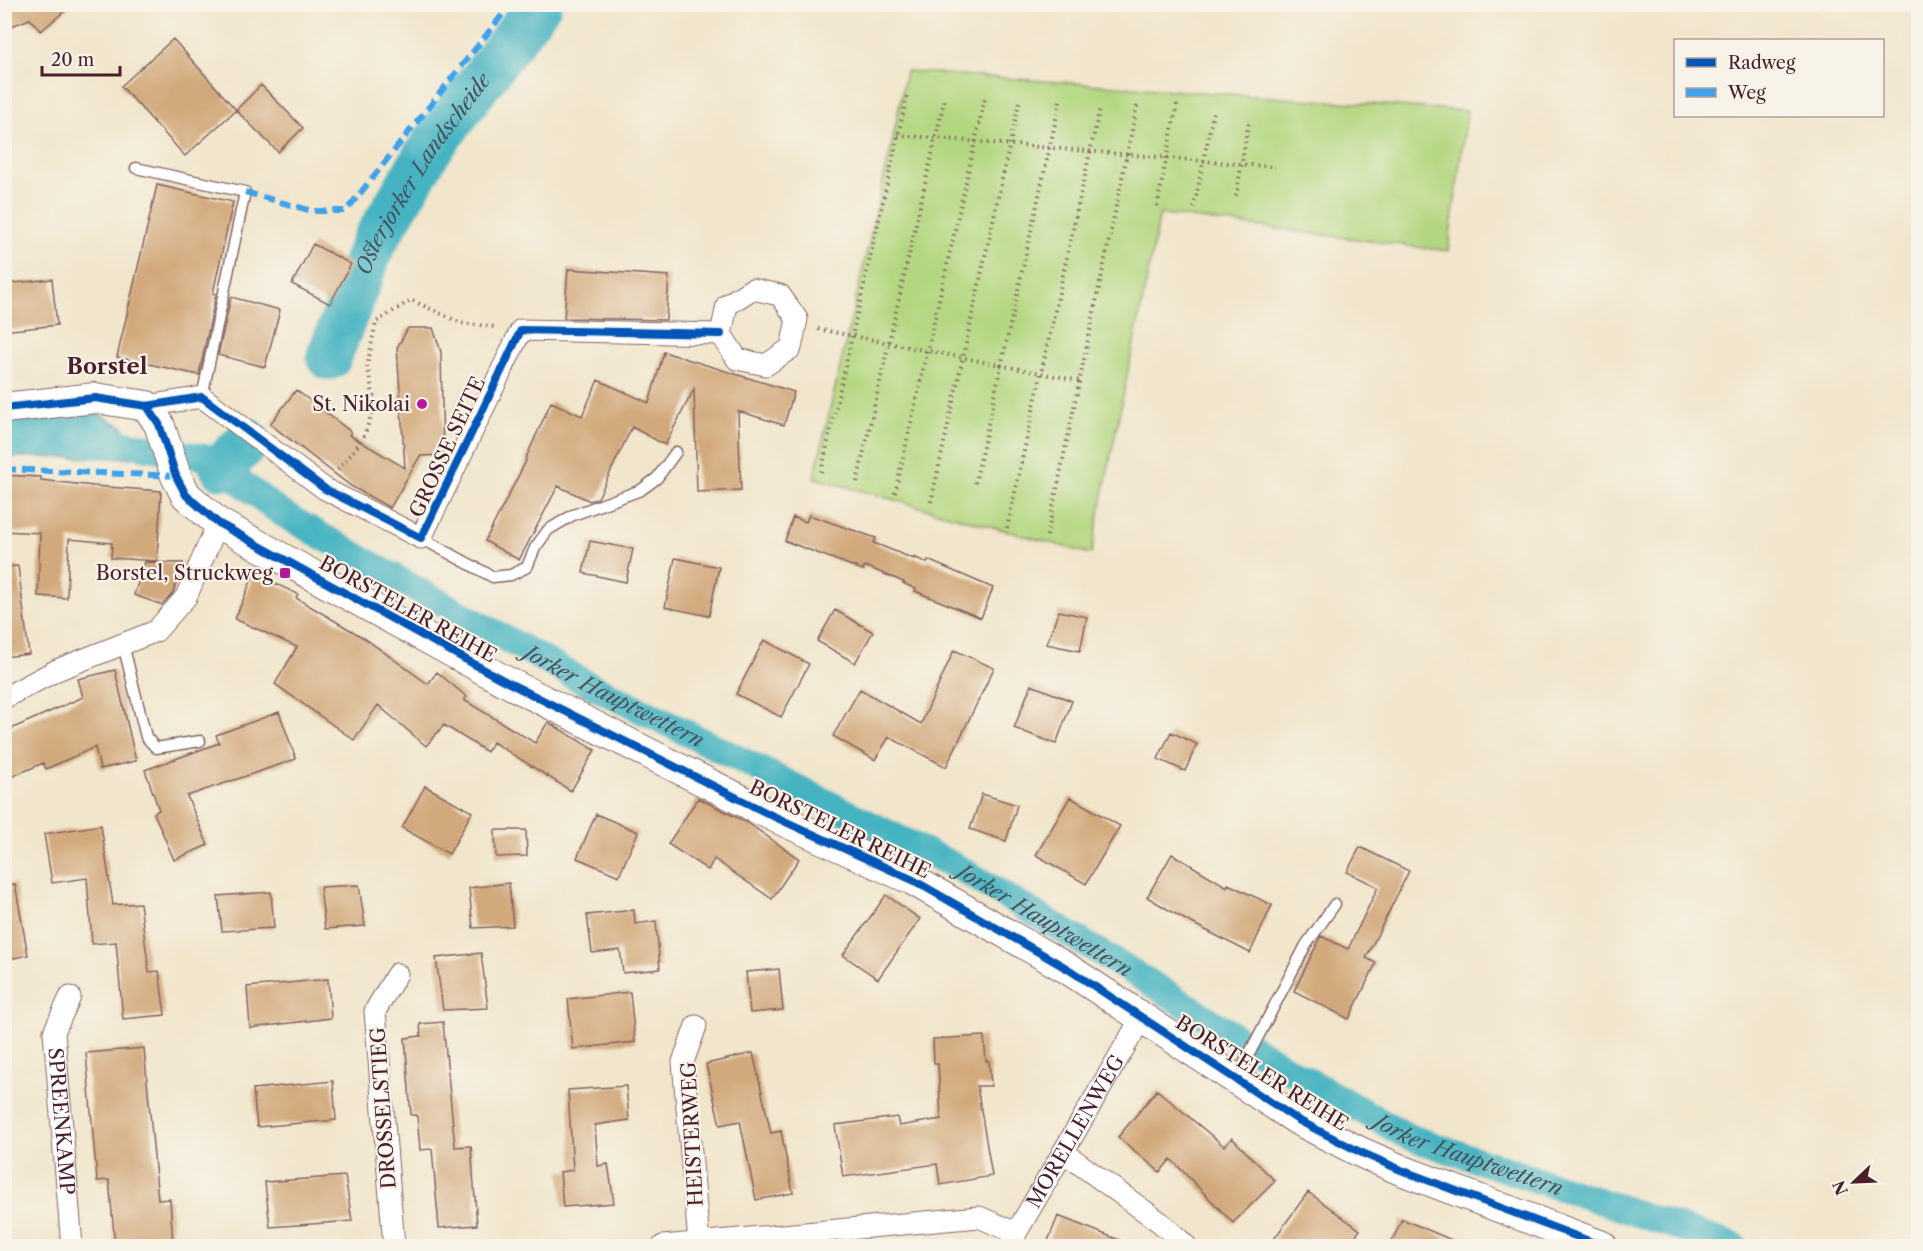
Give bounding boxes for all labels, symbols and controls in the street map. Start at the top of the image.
scale bar [42,39,120,77]
legend [1674,39,1884,117]
text: 20 m [51,49,95,71]
text: Radweg [1728,52,1796,74]
water label: Osterjorker Landscheide [350,67,496,278]
text: Weg [1727,82,1766,104]
district label: Borstel [67,353,148,380]
street label: GROSSE SEITE [404,373,490,521]
place label: St. Nikolai [312,392,410,416]
marker: St. Nikolai [415,397,429,411]
street label: BORSTELER REIHE [315,550,501,668]
place label: Borstel, Struckweg [96,561,273,585]
marker: Borstel, Struckweg [278,566,292,580]
water label: Jorker Hauptwettern [515,636,708,752]
street label: BORSTELER REIHE [745,775,935,883]
water label: Jorker Hauptwettern [948,855,1137,982]
street label: BORSTELER REIHE [1171,1010,1353,1136]
street label: DROSSELSTIEG [365,1026,401,1190]
street label: SPREENKAMP [43,1047,80,1196]
street label: MORELLENWEG [1021,1051,1129,1212]
street label: HEISTERWEG [676,1061,708,1207]
water label: Jorker Hauptwettern [1365,1105,1566,1200]
north arrow [1824,1152,1884,1212]
text: N [1828,1177,1852,1198]

